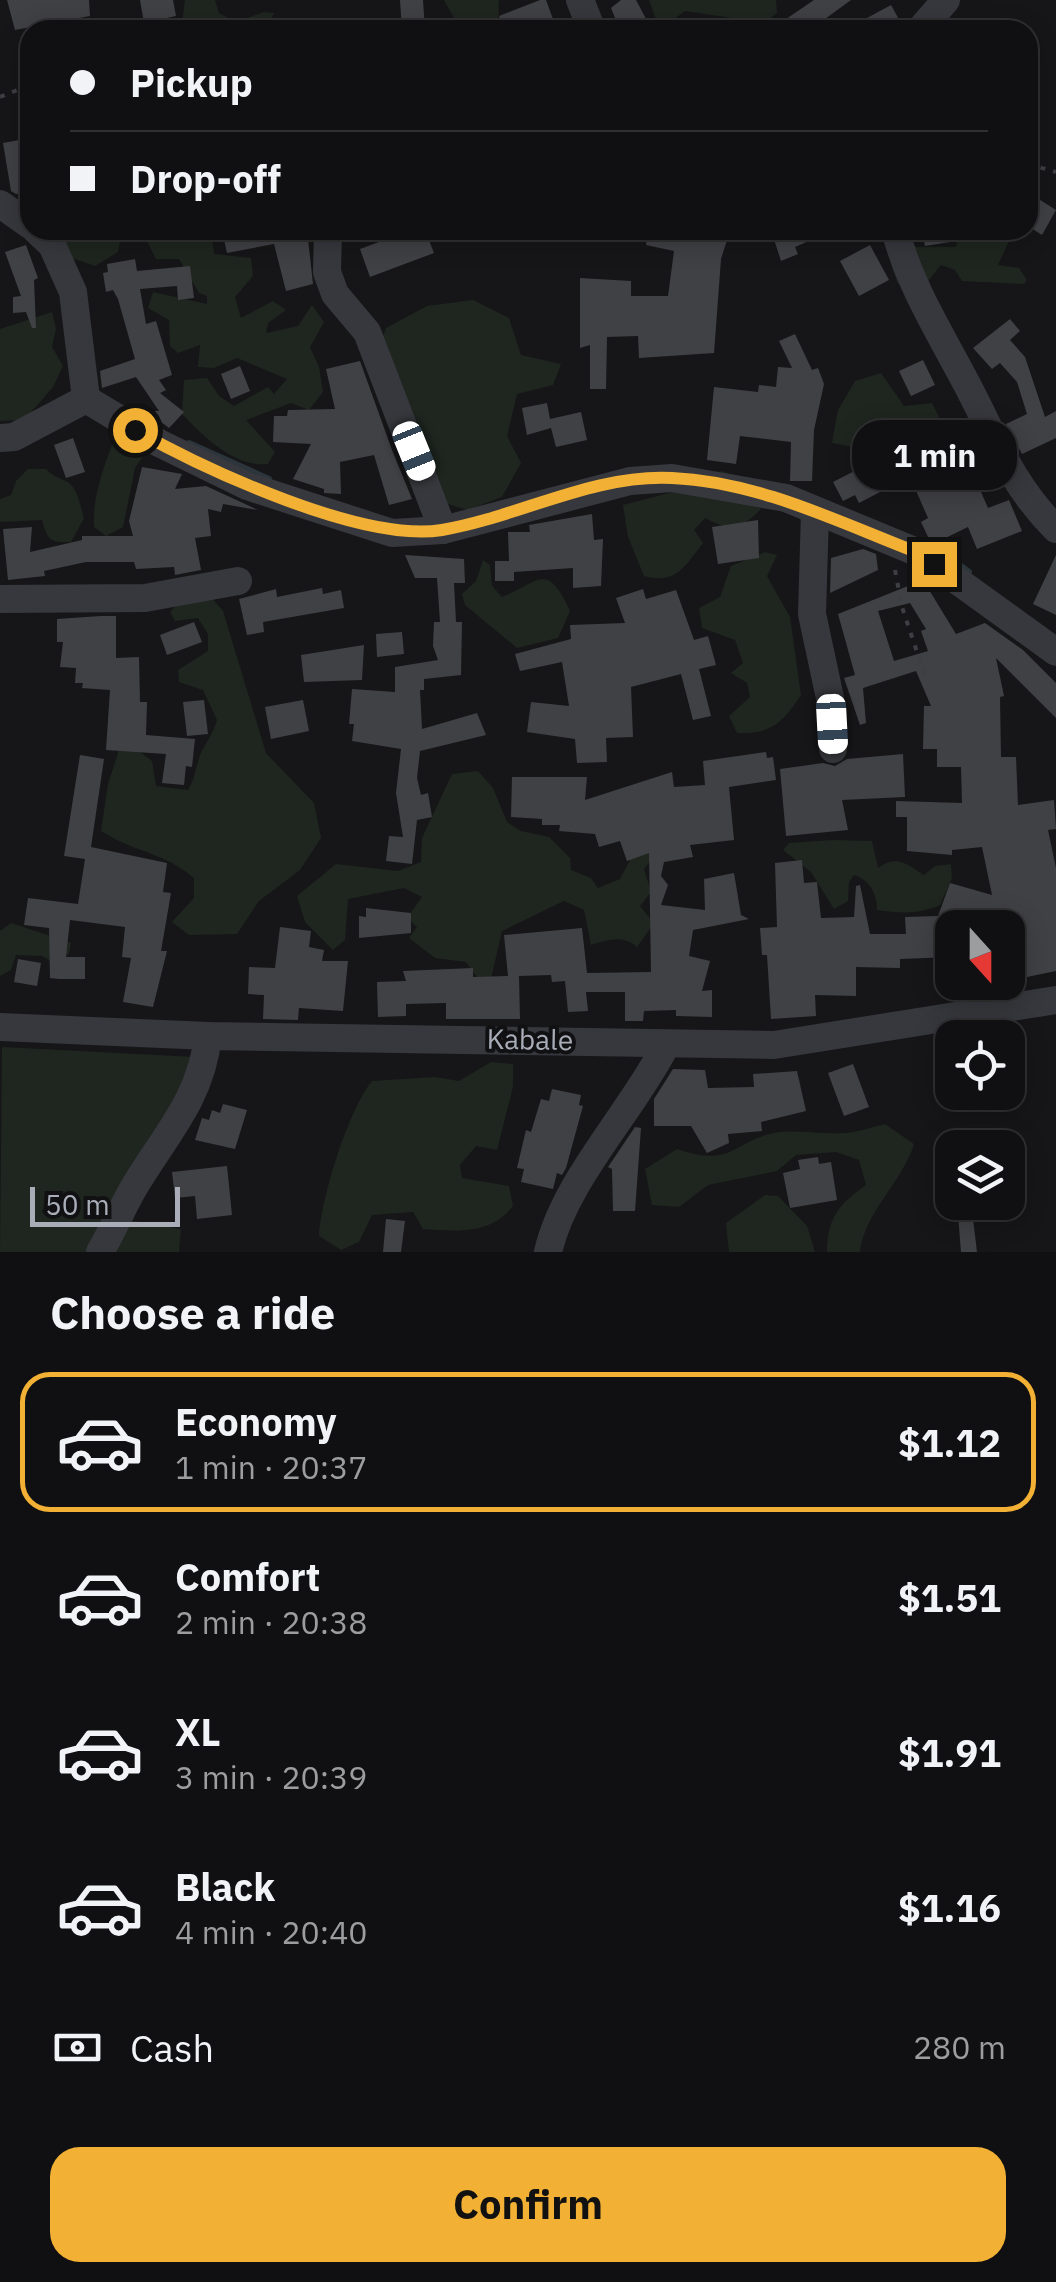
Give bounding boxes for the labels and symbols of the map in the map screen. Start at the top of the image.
route start [113,408,158,453]
car [389,418,439,484]
callout: 1 min [852,419,1016,489]
route end [912,542,957,587]
car [815,693,849,755]
north arrow [935,910,1025,1000]
street label: Kabale [486,1020,574,1058]
scale bar [30,1182,180,1226]

